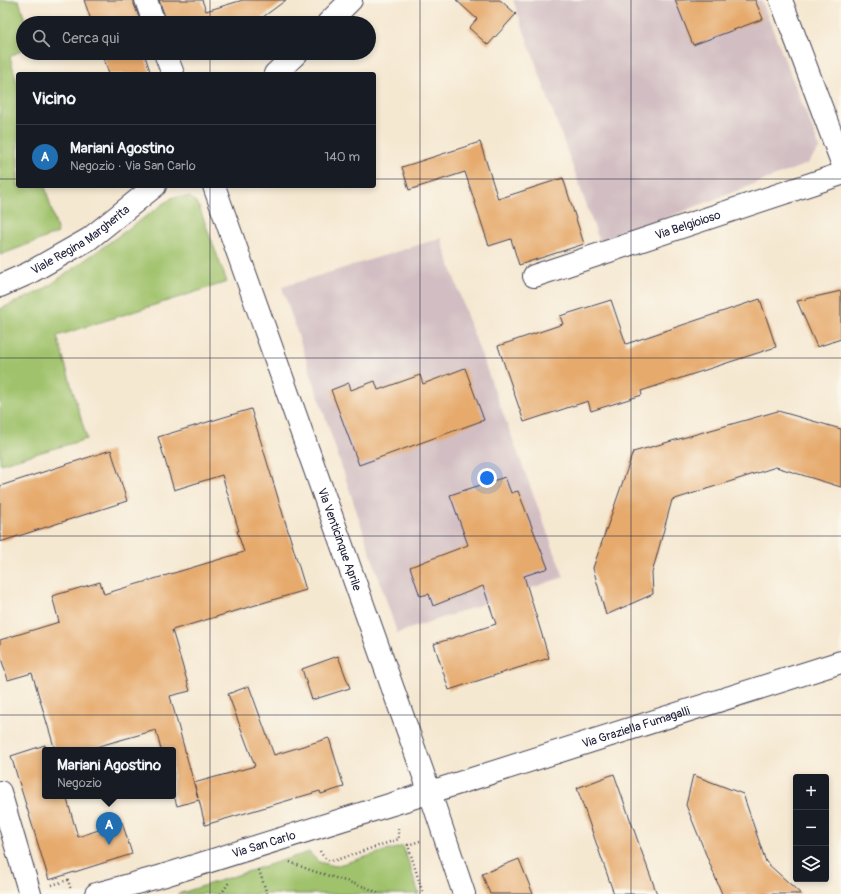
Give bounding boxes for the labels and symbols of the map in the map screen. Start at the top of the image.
street label: Viale Regina Margherita [28,202,133,278]
street label: Via Belgioioso [653,207,723,243]
your location [477,468,497,488]
street label: Via Venticinque Aprile [315,486,365,593]
street label: Via Graziella Fumagalli [580,703,692,751]
pin: A [96,812,122,845]
street label: Via San Carlo [230,827,298,861]

